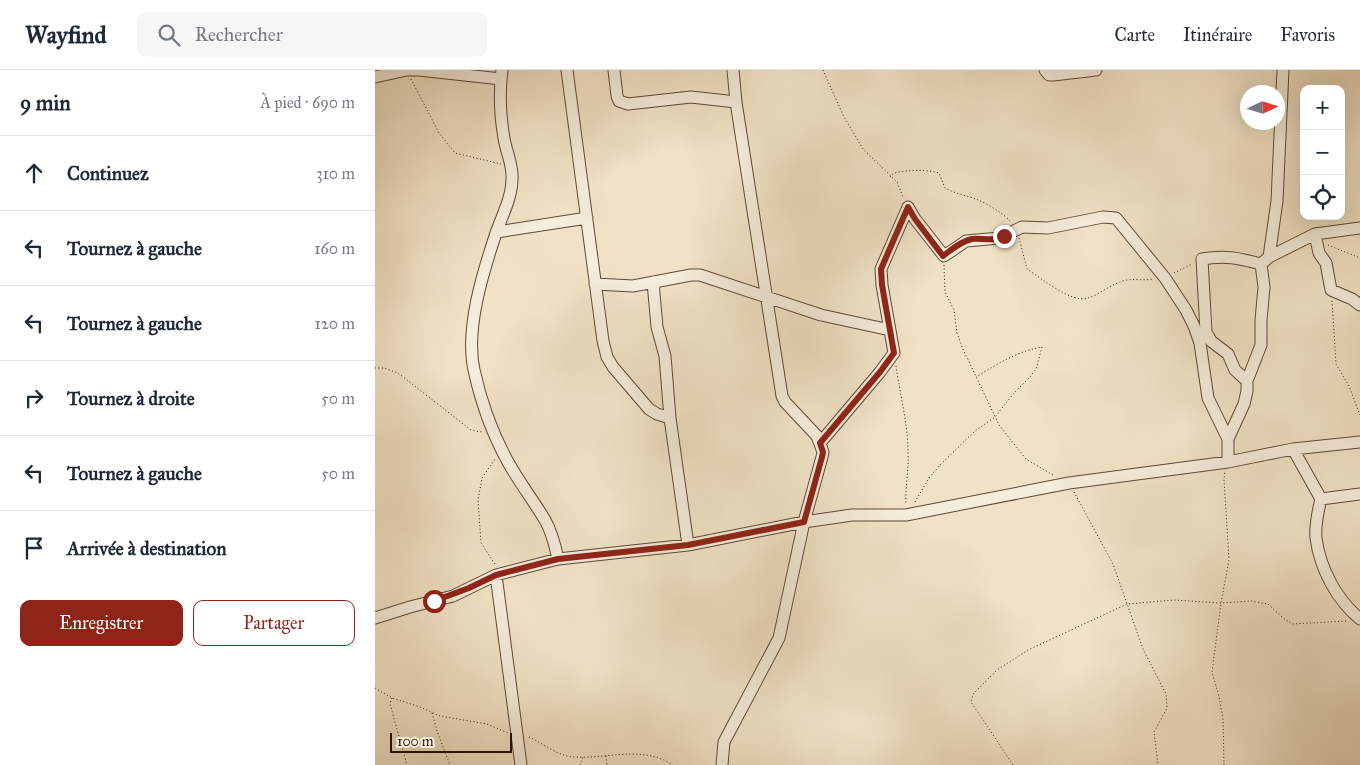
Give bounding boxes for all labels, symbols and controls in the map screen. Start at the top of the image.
search box [137,12,487,57]
text: Wayfind [25,20,107,50]
icon: search [155,21,183,49]
text: Rechercher [195,23,283,46]
text: Carte [1115,24,1155,46]
text: Itinéraire [1183,24,1252,46]
text: Favoris [1280,24,1335,46]
north arrow [1240,85,1285,130]
map controls [1300,85,1345,220]
button: + [1300,85,1345,130]
text: 9 min [20,90,71,116]
text: À pied · 690 m [260,93,355,112]
button: − [1300,130,1345,175]
icon: ahead [20,159,48,187]
text: Continuez [67,162,149,185]
text: 310 m [316,164,355,183]
button: locate [1300,175,1345,220]
route end [993,225,1016,248]
icon: left [20,234,48,262]
text: Tournez à gauche [67,237,202,260]
text: 160 m [314,239,355,258]
icon: left [20,309,48,337]
text: Tournez à gauche [67,312,202,335]
text: 120 m [315,314,355,333]
icon: right [20,384,48,412]
text: Tournez à droite [67,387,195,410]
text: 50 m [321,389,355,408]
icon: left [20,459,48,487]
text: Tournez à gauche [67,462,202,485]
text: 50 m [321,464,355,483]
icon: arrive [20,534,48,562]
text: Arrivée à destination [67,537,226,560]
route start [423,590,446,613]
button: Enregistrer [20,600,183,646]
button: Partager [193,600,355,646]
scale bar [390,730,513,753]
text: 100 m [397,733,434,750]

